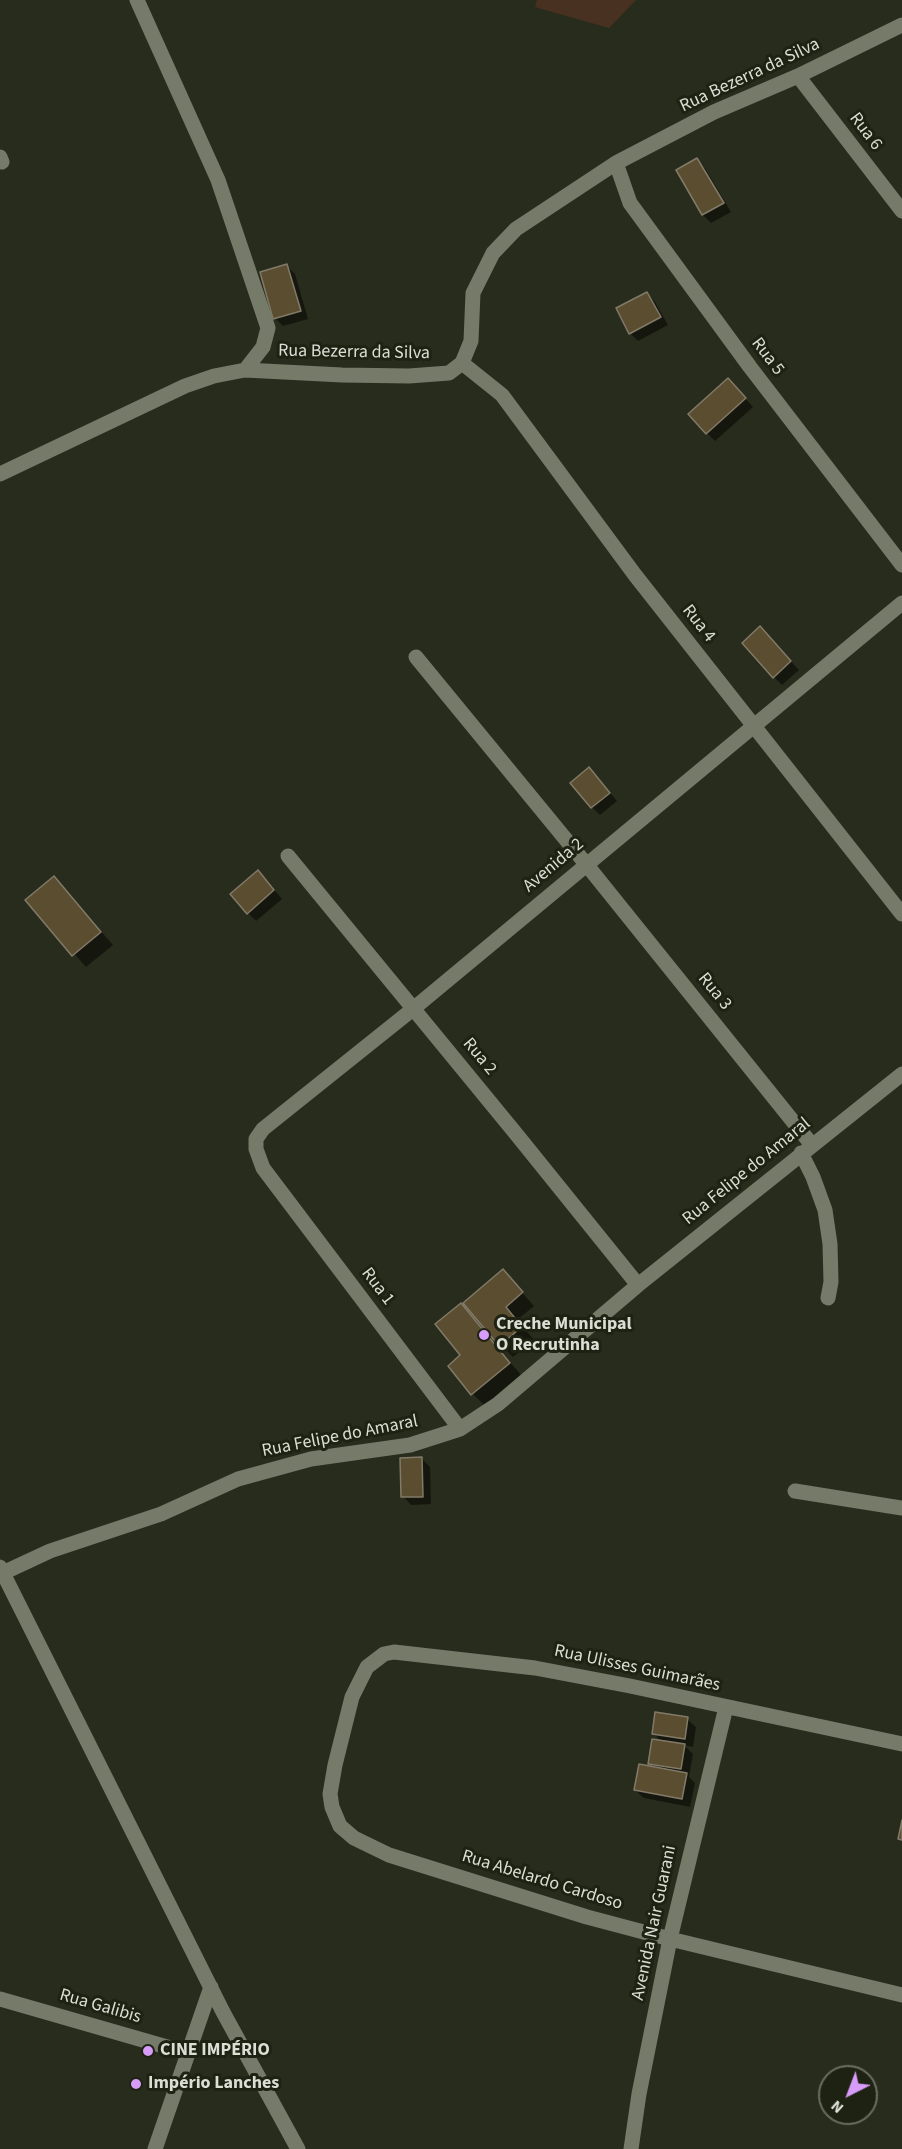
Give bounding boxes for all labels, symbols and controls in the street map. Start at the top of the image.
street label: Rua Bezerra da Silva [677,34,823,118]
street label: Rua 6 [844,109,886,155]
street label: Rua 5 [746,334,788,380]
street label: Rua Bezerra da Silva [278,341,430,365]
street label: Rua 4 [677,601,719,647]
street label: Avenida 2 [519,834,589,898]
street label: Rua 3 [693,969,735,1015]
street label: Rua 2 [457,1034,501,1080]
street label: Rua Felipe do Amaral [679,1114,815,1230]
street label: Rua 1 [356,1264,398,1310]
place label: Creche Municipal O Recrutinha [496,1314,632,1356]
marker: Creche Municipal O Recrutinha [477,1328,491,1342]
street label: Rua Felipe do Amaral [260,1411,420,1463]
street label: Rua Ulisses Guimarães [552,1641,722,1697]
street label: Avenida Nair Guarani [628,1843,682,2003]
street label: Rua Abelardo Cardoso [459,1846,625,1916]
street label: Rua Galibis [57,1985,143,2029]
place label: CINE IMPÉRIO [160,2040,270,2062]
marker: CINE IMPÉRIO [141,2044,155,2058]
north arrow [818,2065,878,2125]
place label: Império Lanches [148,2073,279,2095]
marker: Império Lanches [129,2077,143,2091]
text: N [826,2095,849,2119]

